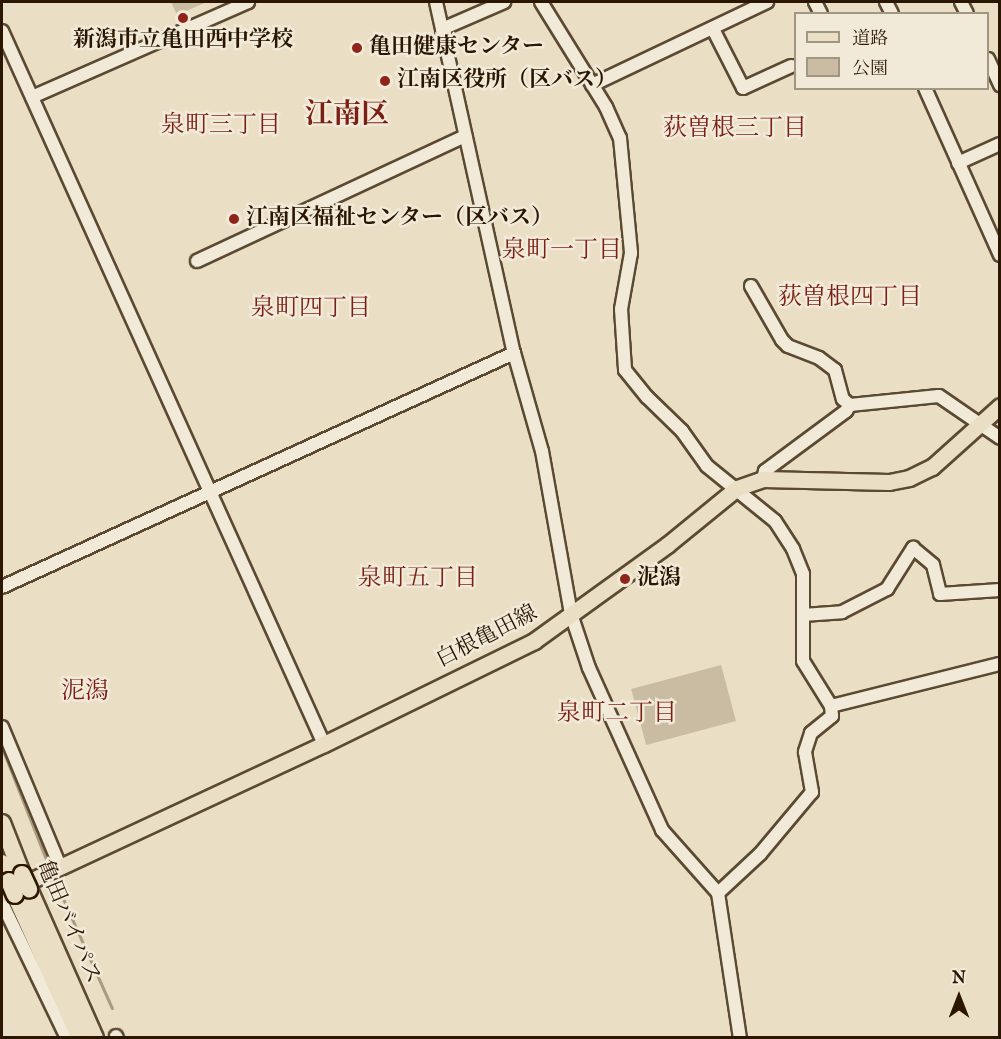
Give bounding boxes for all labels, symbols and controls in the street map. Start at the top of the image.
marker: 新潟市立亀田西中学校 [176,11,190,25]
legend [794,12,989,90]
place label: 新潟市立亀田西中学校 [73,28,293,54]
text: 道路 [852,28,888,51]
place label: 亀田健康センター [369,35,545,61]
marker: 亀田健康センター [350,41,364,55]
text: 公園 [852,58,888,81]
place label: 江南区役所（区バス） [397,68,617,94]
marker: 江南区役所（区バス） [378,74,392,88]
district label: 江南区 [305,99,389,133]
district label: 泉町三丁目 [161,112,281,140]
district label: 荻曽根三丁目 [663,115,807,143]
place label: 江南区福祉センター（区バス） [246,206,554,232]
marker: 江南区福祉センター（区バス） [227,212,241,226]
district label: 泉町一丁目 [502,237,622,265]
district label: 荻曽根四丁目 [778,284,922,312]
district label: 泉町四丁目 [251,295,371,323]
district label: 泉町五丁目 [358,565,478,593]
place label: 泥潟 [637,566,681,592]
marker: 泥潟 [618,572,632,586]
street label: 白根亀田線 [432,600,542,674]
district label: 泥潟 [61,678,109,706]
district label: 泉町二丁目 [557,700,677,728]
street label: 亀田バイパス [30,856,106,988]
north arrow [929,967,989,1027]
text: N [952,969,966,989]

